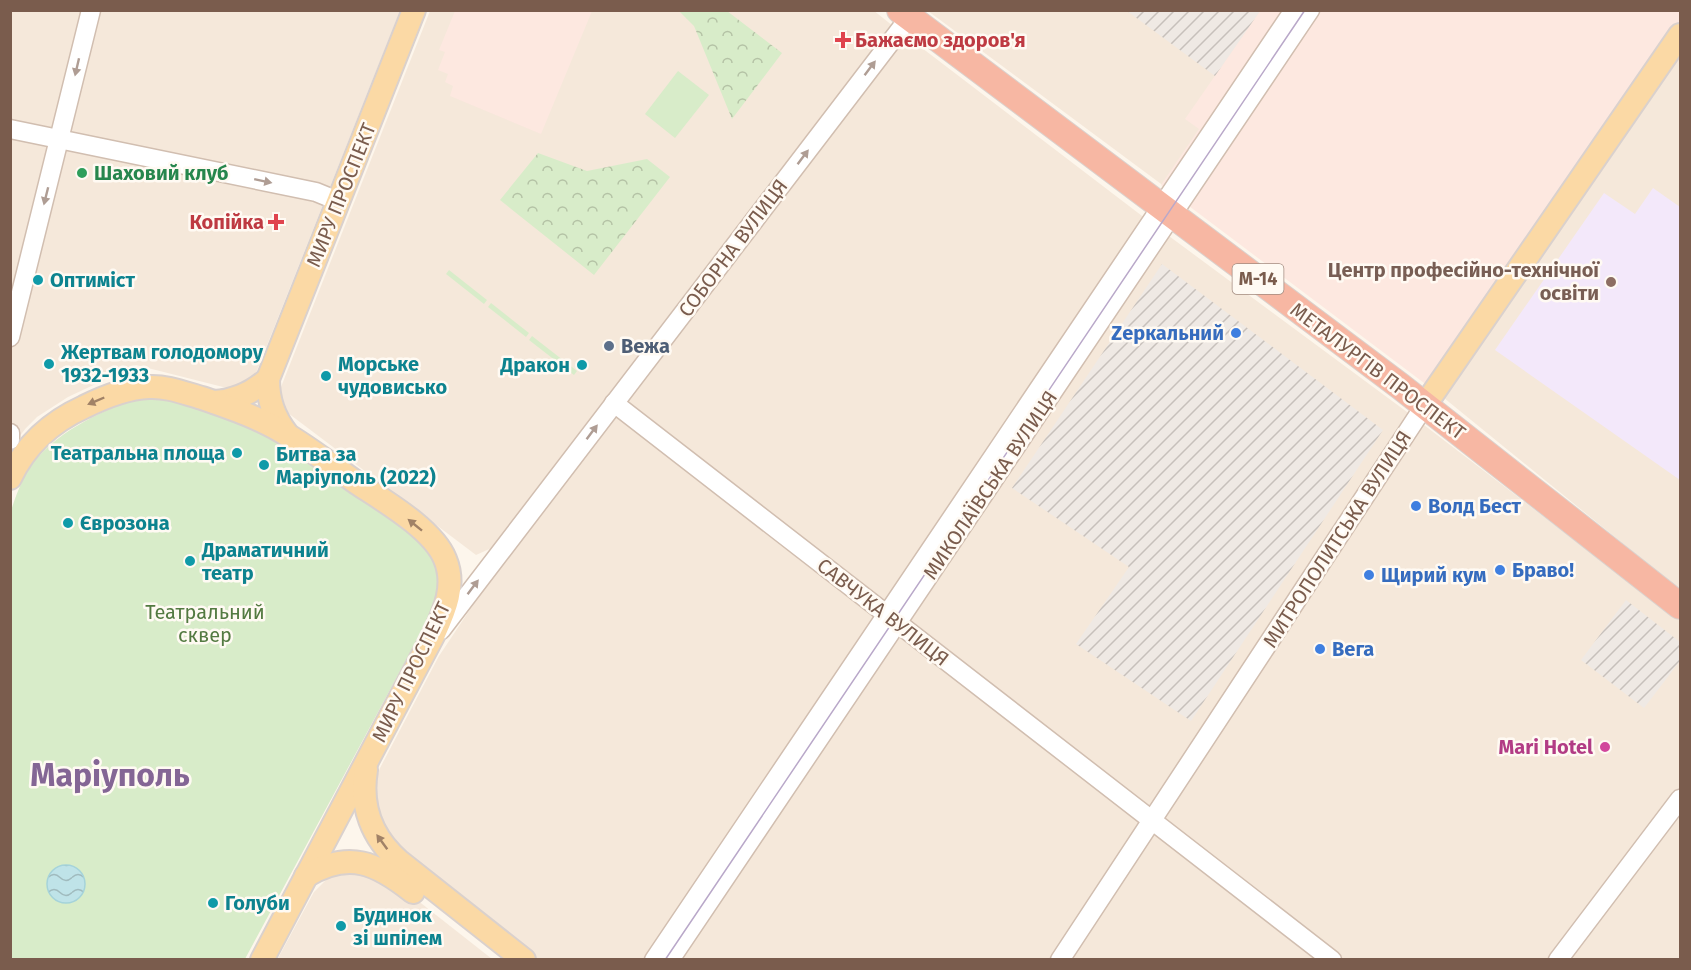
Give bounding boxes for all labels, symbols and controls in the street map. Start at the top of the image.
place label: Бажаємо здоров'я [855,28,1026,52]
marker: Бажаємо здоров'я [836,33,850,47]
one-way arrow [72,58,82,77]
one-way arrow [864,61,876,76]
street label: МИРУ ПРОСПЕКТ [301,119,381,270]
one-way arrow [796,149,808,164]
place label: Шаховий клуб [94,161,229,185]
marker: Шаховий клуб [75,166,89,180]
street label: СОБОРНА ВУЛИЦЯ [673,174,793,322]
one-way arrow [253,177,272,186]
one-way arrow [40,187,50,205]
place label: Копійка [189,210,264,234]
marker: Копійка [269,215,283,229]
place label: Центр професійно-технічної освіти [1328,258,1600,305]
road number: М-14 [1232,264,1284,294]
place label: Оптиміст [50,268,135,292]
marker: Оптиміст [31,273,45,287]
marker: Центр професійно-технічної освіти [1604,275,1618,289]
street label: МЕТАЛУРГІВ ПРОСПЕКТ [1286,297,1471,445]
place label: Zеркальний [1111,321,1224,345]
marker: Zеркальний [1229,326,1243,340]
place label: Вежа [621,334,670,358]
marker: Вежа [602,339,616,353]
place label: Жертвам голодомору 1932-1933 [60,340,264,387]
place label: Морське чудовисько [338,352,447,399]
place label: Дракон [500,353,570,377]
marker: Жертвам голодомору 1932-1933 [42,357,56,371]
marker: Дракон [575,358,589,372]
marker: Морське чудовисько [319,369,333,383]
street label: МИКОЛАЇВСЬКА ВУЛИЦЯ [918,386,1062,584]
one-way arrow [87,397,105,406]
one-way arrow [585,425,597,440]
street label: МИТРОПОЛИТСЬКА ВУЛИЦЯ [1258,426,1416,652]
place label: Театральна площа [51,441,225,465]
place label: Битва за Маріуполь (2022) [276,442,436,489]
marker: Театральна площа [230,446,244,460]
marker: Битва за Маріуполь (2022) [257,458,271,472]
place label: Волд Бест [1428,494,1522,518]
marker: Волд Бест [1409,499,1423,513]
place label: Єврозона [80,511,170,535]
marker: Єврозона [61,516,75,530]
one-way arrow [407,519,423,532]
place label: Драматичний театр [201,538,329,585]
street label: САВЧУКА ВУЛИЦЯ [812,553,954,671]
marker: Драматичний театр [183,554,197,568]
place label: Браво! [1512,558,1574,582]
place label: Щирий кум [1381,563,1487,587]
marker: Браво! [1493,563,1507,577]
marker: Щирий кум [1362,568,1376,582]
one-way arrow [467,580,479,595]
street label: МИРУ ПРОСПЕКТ [367,597,456,746]
park label: Театральний сквер [145,600,265,647]
place label: Вега [1332,637,1374,661]
marker: Вега [1313,642,1327,656]
place label: Mari Hotel [1499,735,1593,759]
marker: Mari Hotel [1598,740,1612,754]
district label: Маріуполь [30,756,190,794]
one-way arrow [376,835,388,851]
place label: Голуби [225,891,290,915]
marker: Голуби [206,896,220,910]
place label: Будинок зі шпілем [353,903,442,950]
marker: Будинок зі шпілем [334,919,348,933]

